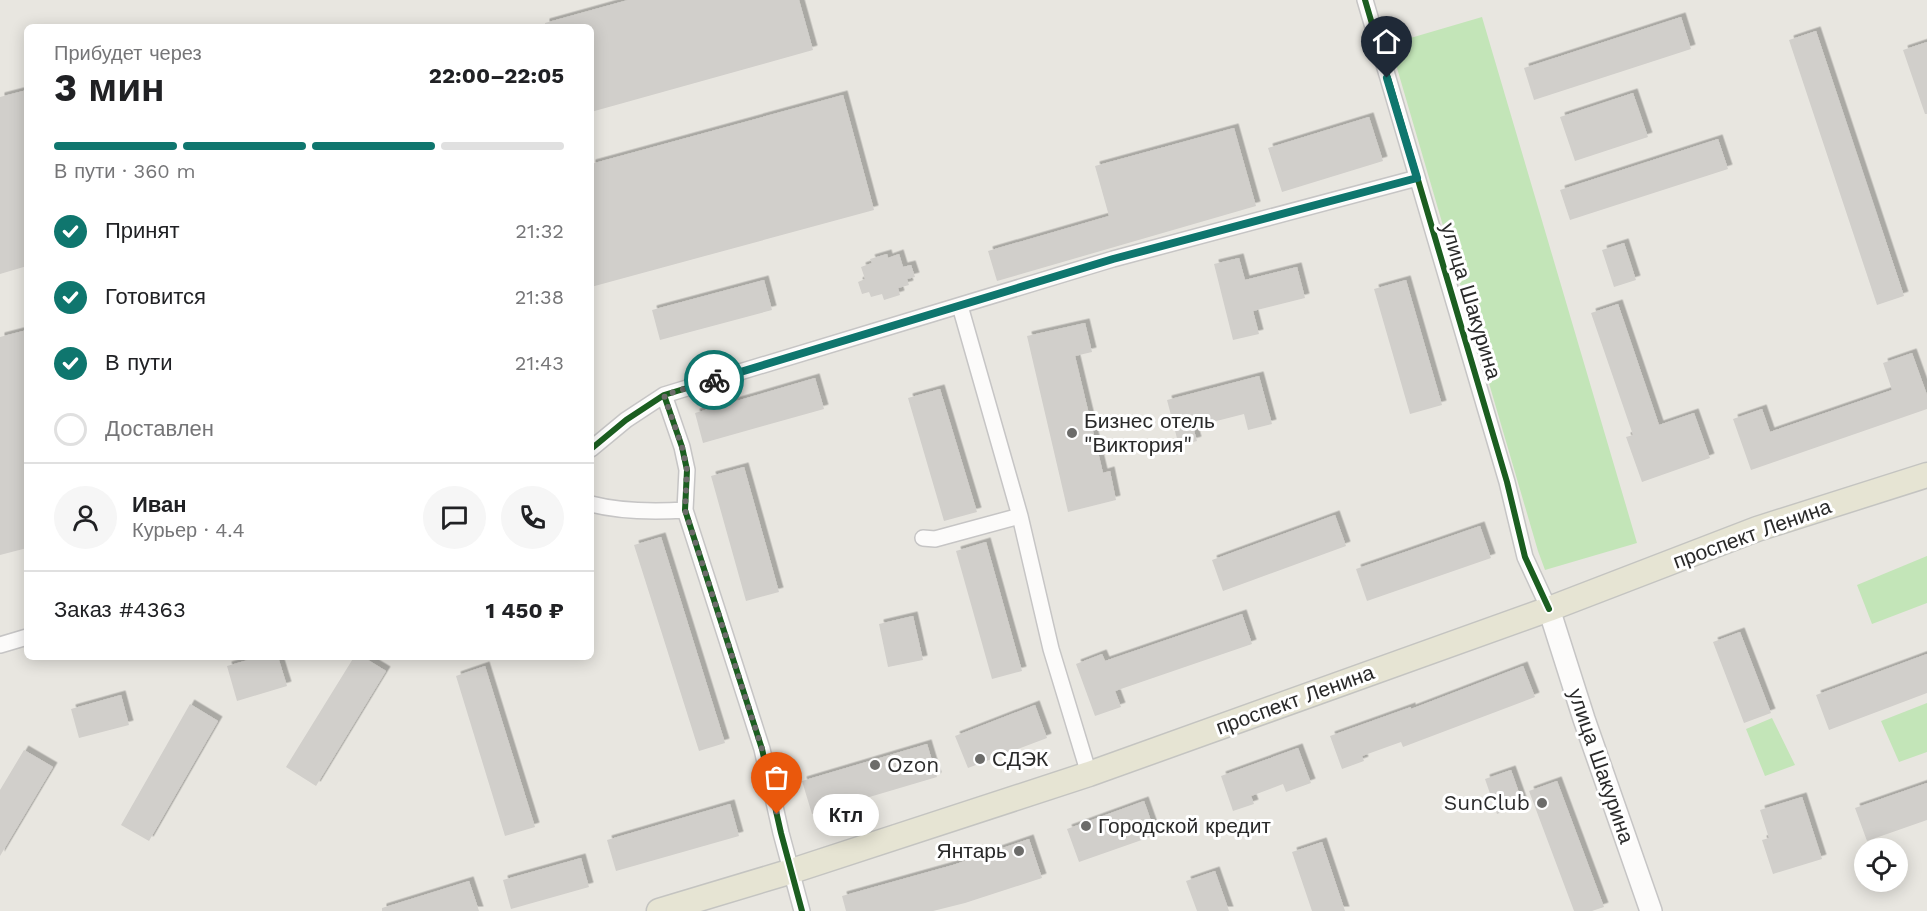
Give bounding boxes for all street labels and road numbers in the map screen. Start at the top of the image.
street label: улица Шакурина [1436,220,1507,382]
street label: проспект Ленина [1669,493,1835,574]
street label: проспект Ленина [1212,659,1378,740]
street label: улица Шакурина [1563,685,1640,847]

